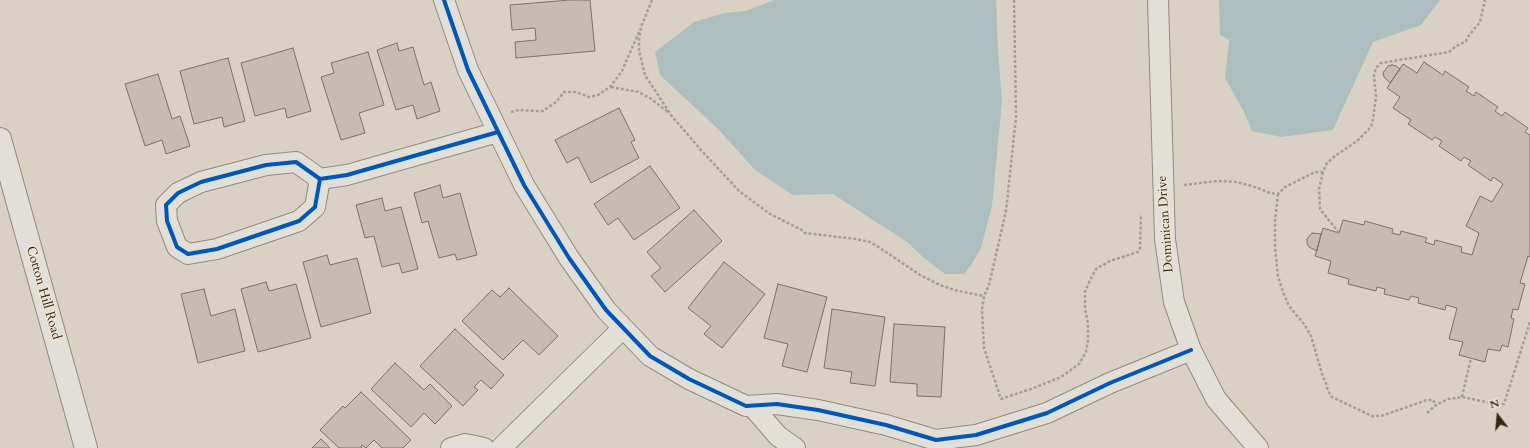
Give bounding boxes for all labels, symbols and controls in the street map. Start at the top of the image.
street label: Dominican Drive [1155,175,1177,273]
street label: Cotton Hill Road [22,245,64,341]
text: N [1488,395,1501,413]
north arrow [1478,396,1518,436]

